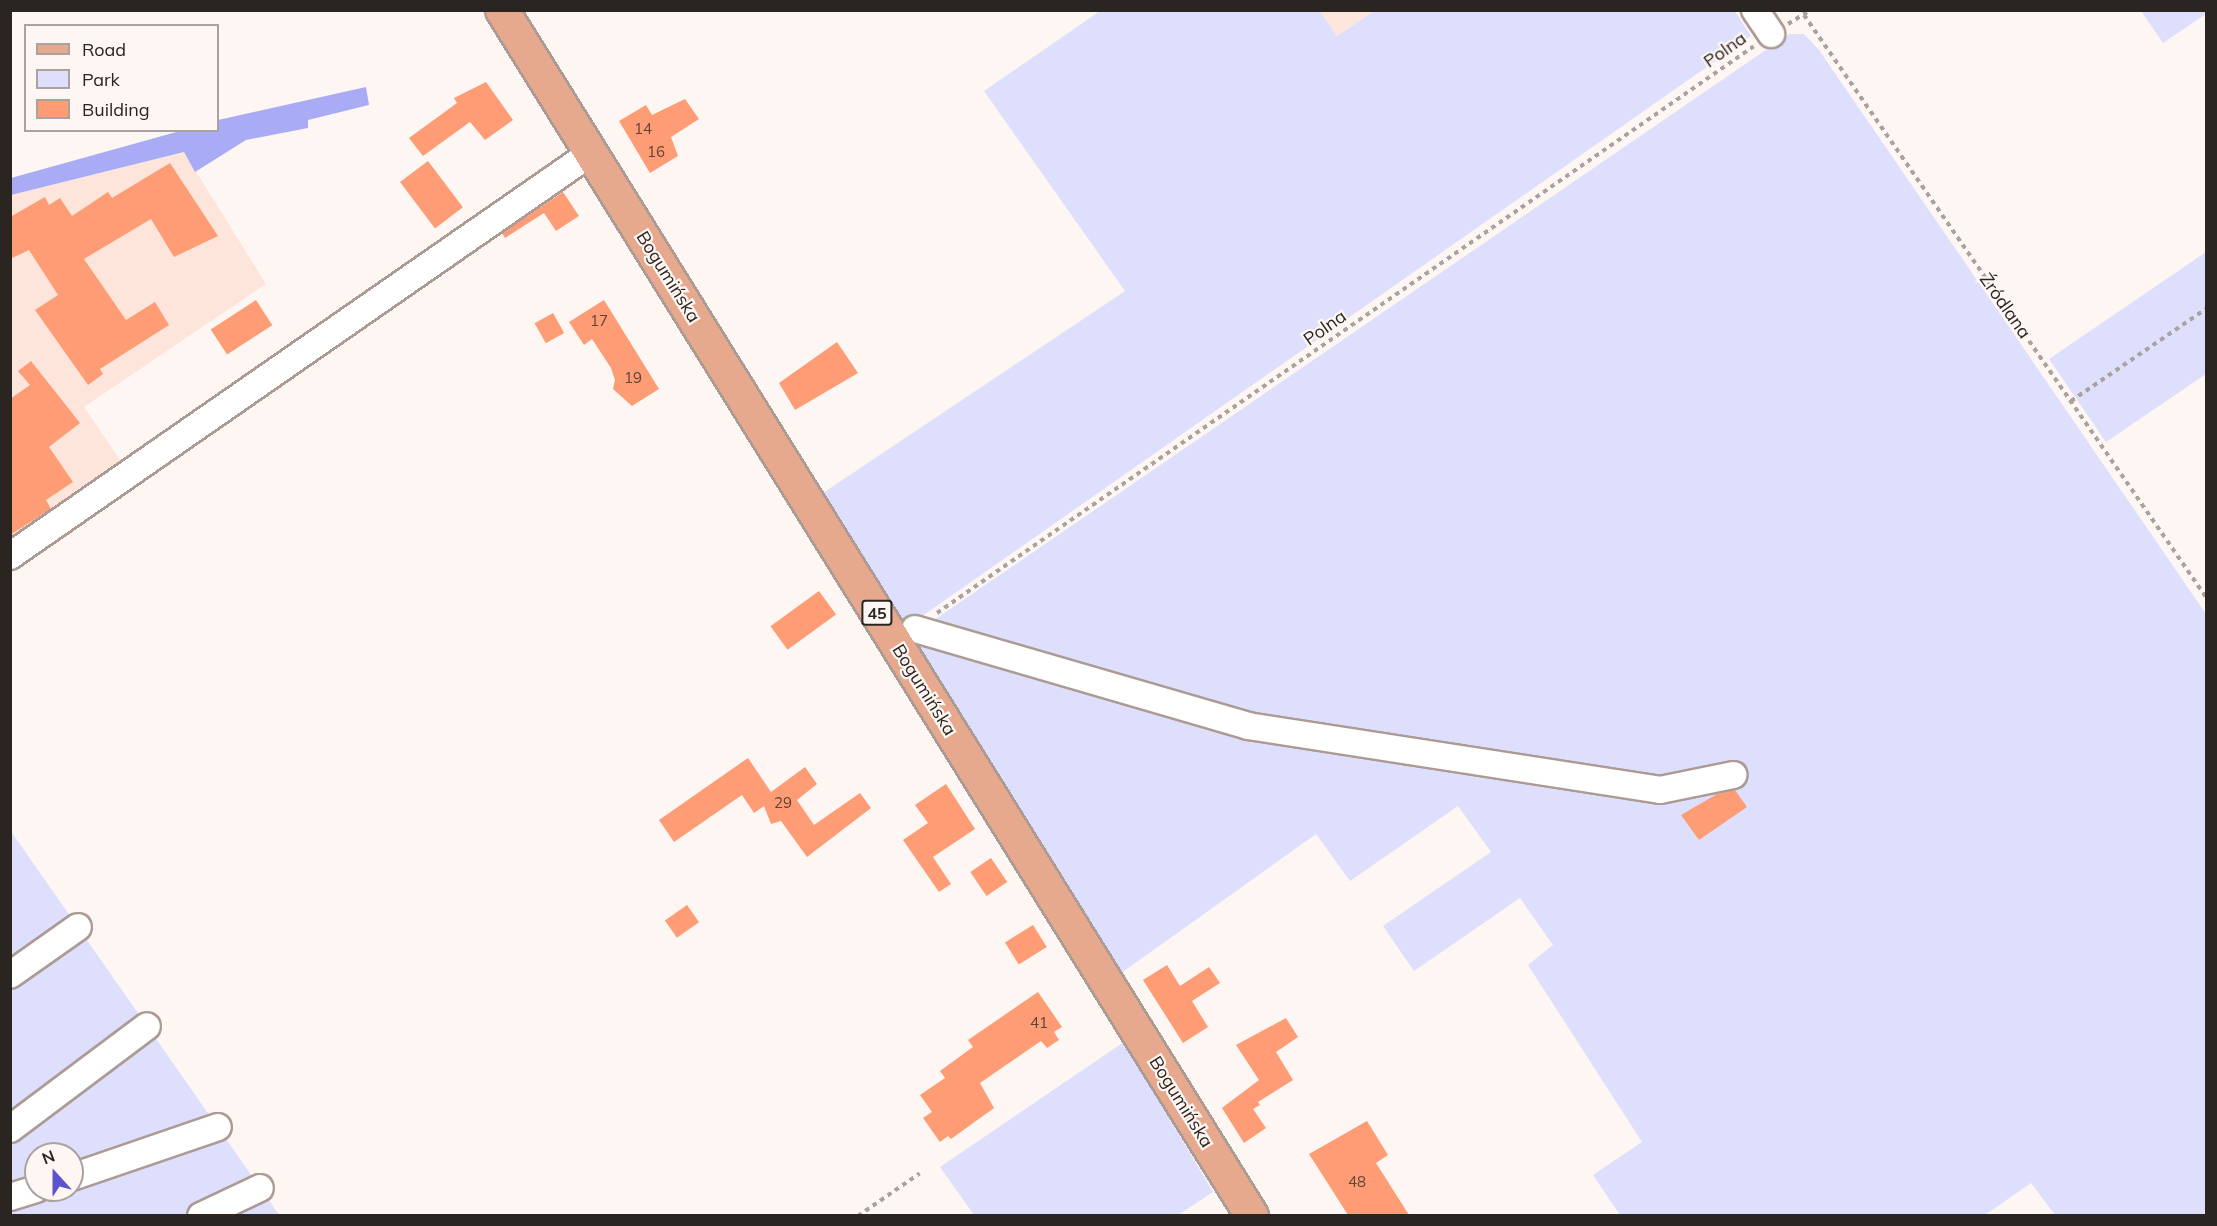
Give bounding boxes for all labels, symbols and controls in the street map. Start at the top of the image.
legend [24,24,219,132]
street label: Polna [1699,28,1751,72]
text: Road [82,38,126,61]
text: Park [82,68,120,91]
text: Building [82,98,150,121]
house number: 14 [634,120,652,138]
house number: 16 [647,143,665,161]
street label: Bogumińska [631,227,705,327]
street label: Źródlana [1975,269,2035,343]
street label: Polna [1299,306,1351,350]
house number: 17 [590,312,608,330]
house number: 19 [624,369,642,387]
road number: 45 [860,600,894,626]
street label: Bogumińska [887,640,961,740]
house number: 29 [774,794,792,812]
house number: 41 [1030,1014,1048,1032]
street label: Bogumińska [1144,1052,1218,1152]
north arrow [24,1142,84,1202]
text: N [39,1146,57,1169]
house number: 48 [1348,1173,1366,1191]

